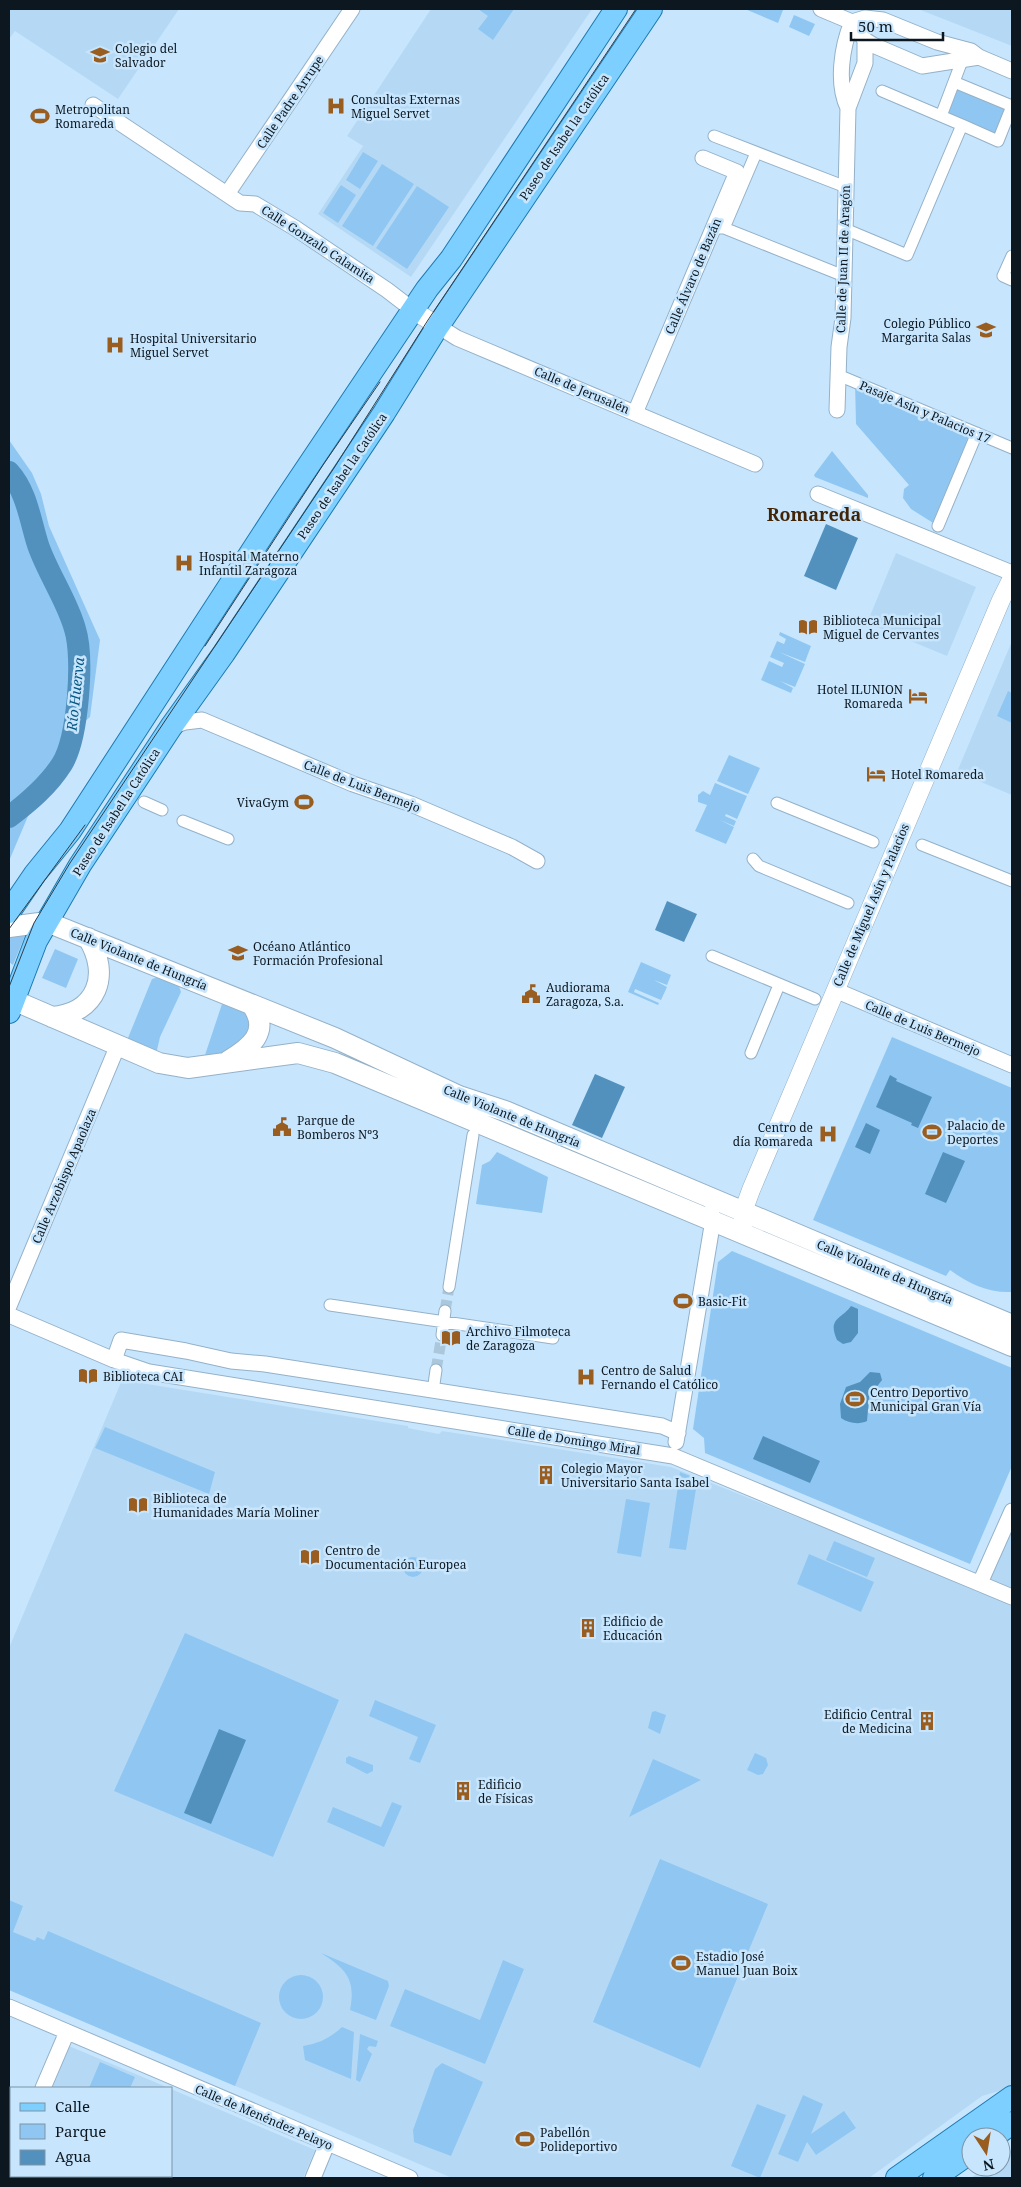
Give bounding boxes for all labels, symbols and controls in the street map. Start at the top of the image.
scale bar [851,10,944,42]
text: 50 m [858,16,893,36]
place label: Colegio del Salvador [115,40,178,71]
school or university icon: Colegio del Salvador [89,44,111,66]
street label: Calle Padre Arrupe [253,52,327,152]
street label: Paseo de Isabel la Católica [515,70,613,204]
place label: Consultas Externas Miguel Servet [351,91,460,122]
hospital icon: Consultas Externas Miguel Servet [325,95,347,117]
place label: Metropolitan Romareda [55,101,130,132]
sports icon: Metropolitan Romareda [29,105,51,127]
street label: Calle de Juan II de Aragón [832,184,854,333]
street label: Calle Gonzalo Calamita [258,201,378,287]
street label: Calle Álvaro de Bazán [661,215,725,337]
place label: Colegio Público Margarita Salas [881,315,971,346]
school or university icon: Colegio Público Margarita Salas [975,319,997,341]
place label: Hospital Universitario Miguel Servet [130,330,257,361]
hospital icon: Hospital Universitario Miguel Servet [104,334,126,356]
street label: Calle de Jerusalén [532,362,633,418]
street label: Pasaje Asín y Palacios 17 [857,377,993,447]
street label: Paseo de Isabel la Católica [293,409,391,543]
district label: Romareda [767,502,862,526]
place label: Hospital Materno Infantil Zaragoza [199,548,299,579]
hospital icon: Hospital Materno Infantil Zaragoza [173,552,195,574]
place label: Biblioteca Municipal Miguel de Cervantes [823,612,941,643]
library icon: Biblioteca Municipal Miguel de Cervantes [797,616,819,638]
water label: Río Huerva [62,655,88,733]
place label: Hotel ILUNION Romareda [817,681,903,712]
hotel icon: Hotel ILUNION Romareda [907,685,929,707]
street label: Paseo de Isabel la Católica [68,745,164,879]
street label: Calle de Luis Bermejo [301,756,423,816]
hotel icon: Hotel Romareda [865,763,887,785]
place label: Hotel Romareda [891,766,984,783]
sports icon: VivaGym [293,791,315,813]
place label: VivaGym [237,794,289,811]
street label: Calle de Miguel Asín y Palacios [829,821,913,989]
street label: Calle Violante de Hungría [68,924,210,994]
place label: Océano Atlántico Formación Profesional [253,938,383,969]
school or university icon: Océano Atlántico Formación Profesional [227,942,249,964]
place label: Audiorama Zaragoza, S.a. [546,979,624,1010]
public building icon: Audiorama Zaragoza, S.a. [520,983,542,1005]
street label: Calle de Luis Bermejo [863,996,983,1060]
street label: Calle Violante de Hungría [441,1081,583,1151]
street label: Calle Arzobispo Apaolaza [28,1106,100,1246]
place label: Parque de Bomberos Nº3 [297,1112,379,1143]
public building icon: Parque de Bomberos Nº3 [271,1116,293,1138]
place label: Palacio de Deportes [947,1117,1005,1148]
place label: Centro de día Romareda [733,1119,813,1150]
sports icon: Palacio de Deportes [921,1121,943,1143]
hospital icon: Centro de día Romareda [817,1123,839,1145]
street label: Calle Violante de Hungría [814,1236,956,1309]
sports icon: Basic-Fit [672,1290,694,1312]
place label: Basic-Fit [698,1293,747,1310]
place label: Archivo Filmoteca de Zaragoza [466,1323,571,1354]
library icon: Archivo Filmoteca de Zaragoza [440,1327,462,1349]
place label: Centro de Salud Fernando el Católico [601,1362,718,1393]
library icon: Biblioteca CAI [77,1365,99,1387]
hospital icon: Centro de Salud Fernando el Católico [575,1366,597,1388]
place label: Biblioteca CAI [103,1368,183,1385]
place label: Centro Deportivo Municipal Gran Vía [870,1384,982,1415]
sports icon: Centro Deportivo Municipal Gran Vía [844,1388,866,1410]
street label: Calle de Domingo Miral [506,1421,642,1459]
place label: Colegio Mayor Universitario Santa Isabel [561,1460,709,1491]
building icon: Colegio Mayor Universitario Santa Isabel [535,1464,557,1486]
place label: Biblioteca de Humanidades María Moliner [153,1490,320,1521]
library icon: Biblioteca de Humanidades María Moliner [127,1494,149,1516]
place label: Centro de Documentación Europea [325,1542,467,1573]
library icon: Centro de Documentación Europea [299,1546,321,1568]
place label: Edificio de Educación [603,1613,663,1644]
building icon: Edificio de Educación [577,1617,599,1639]
place label: Edificio Central de Medicina [824,1706,912,1737]
building icon: Edificio Central de Medicina [916,1710,938,1732]
place label: Edificio de Físicas [478,1776,533,1807]
building icon: Edificio de Físicas [452,1780,474,1802]
place label: Estadio José Manuel Juan Boix [696,1948,798,1979]
sports icon: Estadio José Manuel Juan Boix [670,1952,692,1974]
street label: Calle de Menéndez Pelayo [192,2080,336,2154]
legend [10,2087,172,2177]
text: Calle [55,2096,90,2116]
text: Parque [55,2121,106,2141]
place label: Pabellón Polideportivo [540,2124,617,2155]
north arrow [961,2127,1011,2177]
sports icon: Pabellón Polideportivo [514,2128,536,2150]
text: Agua [55,2146,91,2166]
text: N [981,2155,996,2176]

